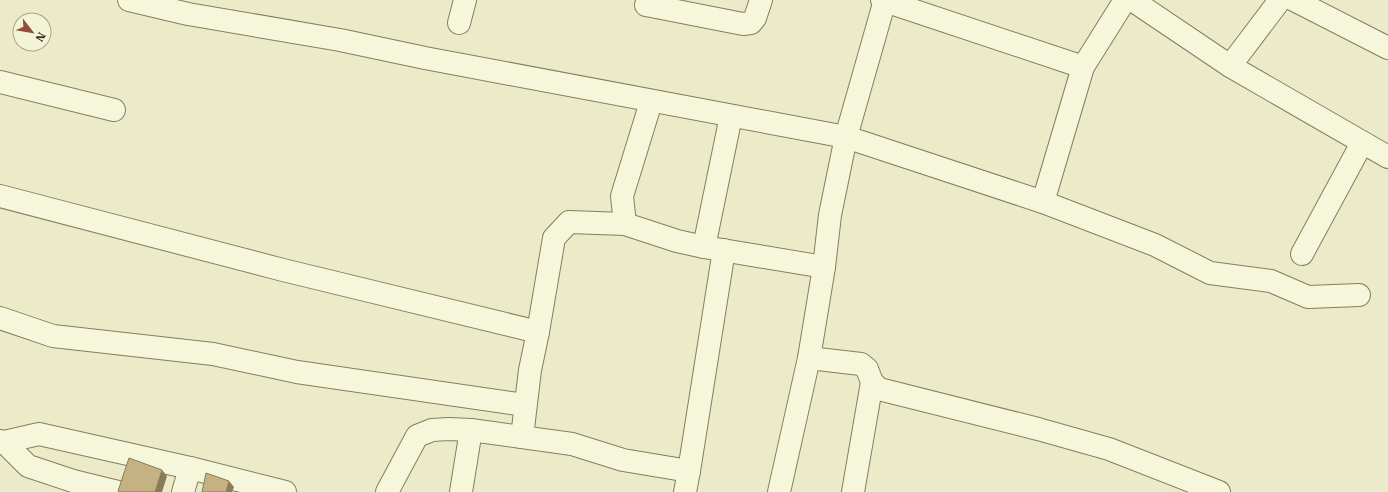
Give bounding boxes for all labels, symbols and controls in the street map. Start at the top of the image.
north arrow [12,12,52,52]
text: N [32,30,49,45]

